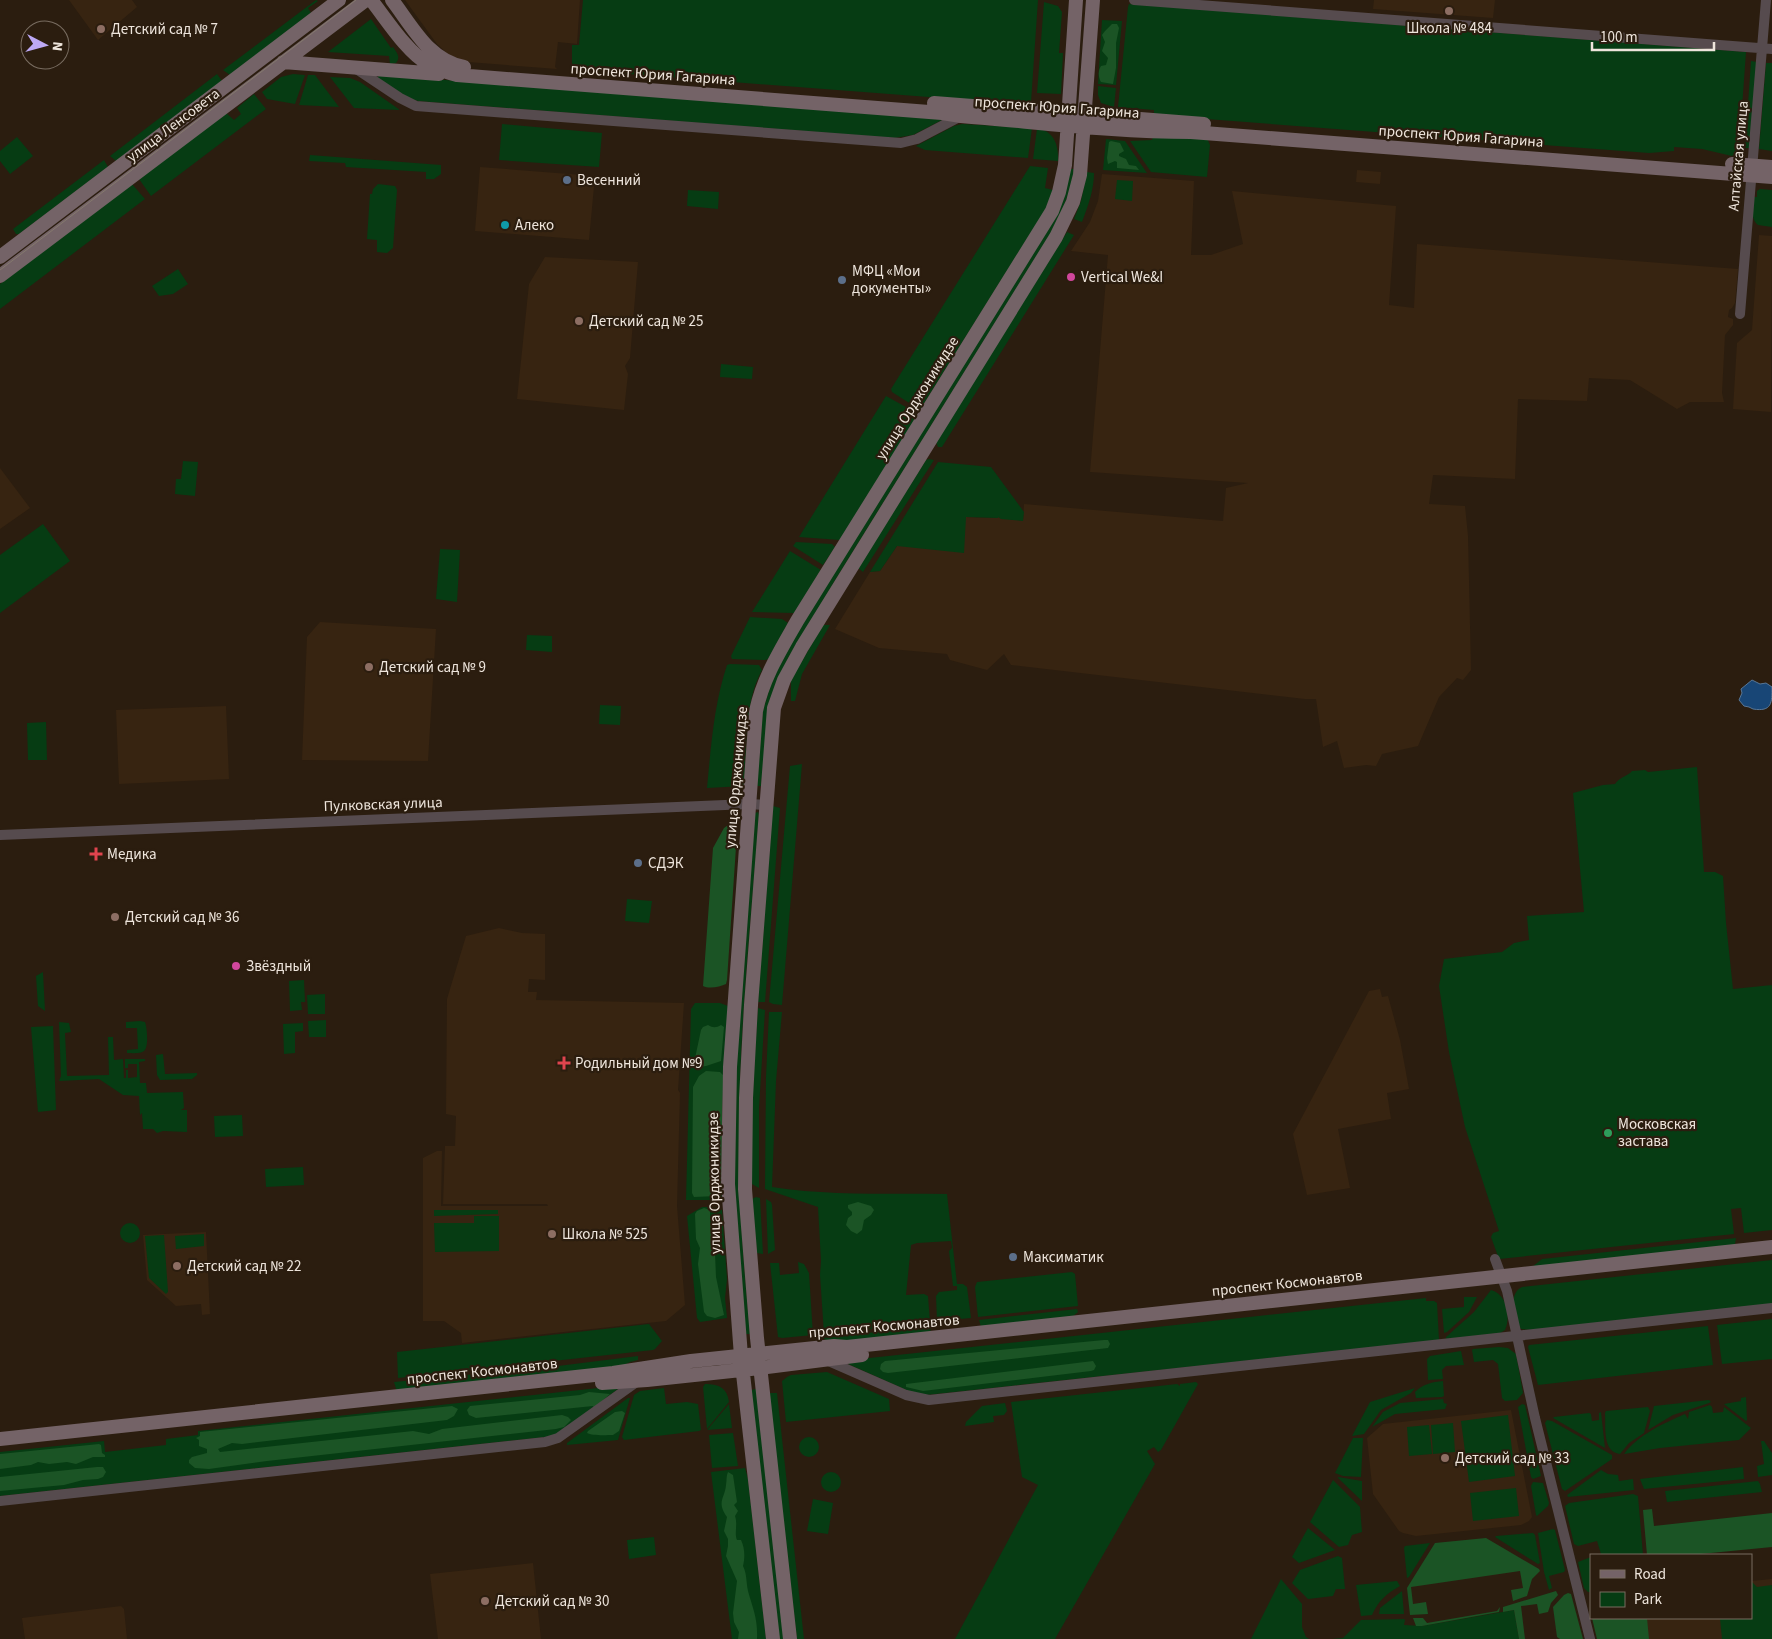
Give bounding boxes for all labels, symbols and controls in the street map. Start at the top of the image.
marker: Школа № 484 [1443,5,1455,17]
place label: Школа № 484 [1406,18,1492,39]
place label: Детский сад № 7 [111,19,218,40]
north arrow [20,20,70,70]
scale bar [1592,20,1714,52]
marker: Детский сад № 7 [95,23,107,35]
text: 100 m [1600,27,1638,48]
text: N [47,41,67,52]
street label: проспект Юрия Гагарина [570,58,736,91]
street label: улица Ленсовета [123,84,224,167]
street label: проспект Юрия Гагарина [974,91,1140,124]
street label: Алтайская улица [1723,100,1754,212]
street label: проспект Юрия Гагарина [1378,120,1544,153]
place label: Весенний [577,170,641,191]
marker: Весенний [561,174,573,186]
place label: Алеко [515,215,554,236]
marker: Алеко [499,219,511,231]
place label: МФЦ «Мои документы» [852,261,931,299]
place label: Vertical We&I [1081,267,1163,288]
marker: Vertical We&I [1065,271,1077,283]
marker: МФЦ «Мои документы» [836,274,848,286]
place label: Детский сад № 25 [589,311,703,332]
marker: Детский сад № 25 [573,315,585,327]
street label: улица Орджоникидзе [871,333,964,464]
place label: Детский сад № 9 [379,657,486,678]
marker: Детский сад № 9 [363,661,375,673]
street label: улица Орджоникидзе [720,705,753,849]
street label: Пулковская улица [323,792,443,817]
place label: Медика [107,844,157,865]
marker: Медика [89,847,103,861]
place label: СДЭК [648,853,684,874]
marker: СДЭК [632,857,644,869]
place label: Детский сад № 36 [125,907,239,928]
marker: Детский сад № 36 [109,911,121,923]
place label: Звёздный [246,956,311,977]
marker: Звёздный [230,960,242,972]
place label: Родильный дом №9 [575,1053,703,1074]
marker: Родильный дом №9 [557,1056,571,1070]
street label: улица Орджоникидзе [703,1112,726,1254]
place label: Московская застава [1618,1114,1696,1152]
marker: Московская застава [1602,1127,1614,1139]
place label: Школа № 525 [562,1224,648,1245]
marker: Школа № 525 [546,1228,558,1240]
place label: Максиматик [1023,1247,1104,1268]
marker: Максиматик [1007,1251,1019,1263]
place label: Детский сад № 22 [187,1256,301,1277]
marker: Детский сад № 22 [171,1260,183,1272]
street label: проспект Космонавтов [1211,1265,1364,1302]
street label: проспект Космонавтов [808,1309,961,1344]
street label: проспект Космонавтов [406,1353,559,1390]
place label: Детский сад № 33 [1455,1448,1569,1469]
marker: Детский сад № 33 [1439,1452,1451,1464]
legend [1590,1554,1752,1619]
text: Road [1634,1564,1666,1585]
text: Park [1634,1589,1663,1610]
place label: Детский сад № 30 [495,1591,609,1612]
marker: Детский сад № 30 [479,1595,491,1607]

